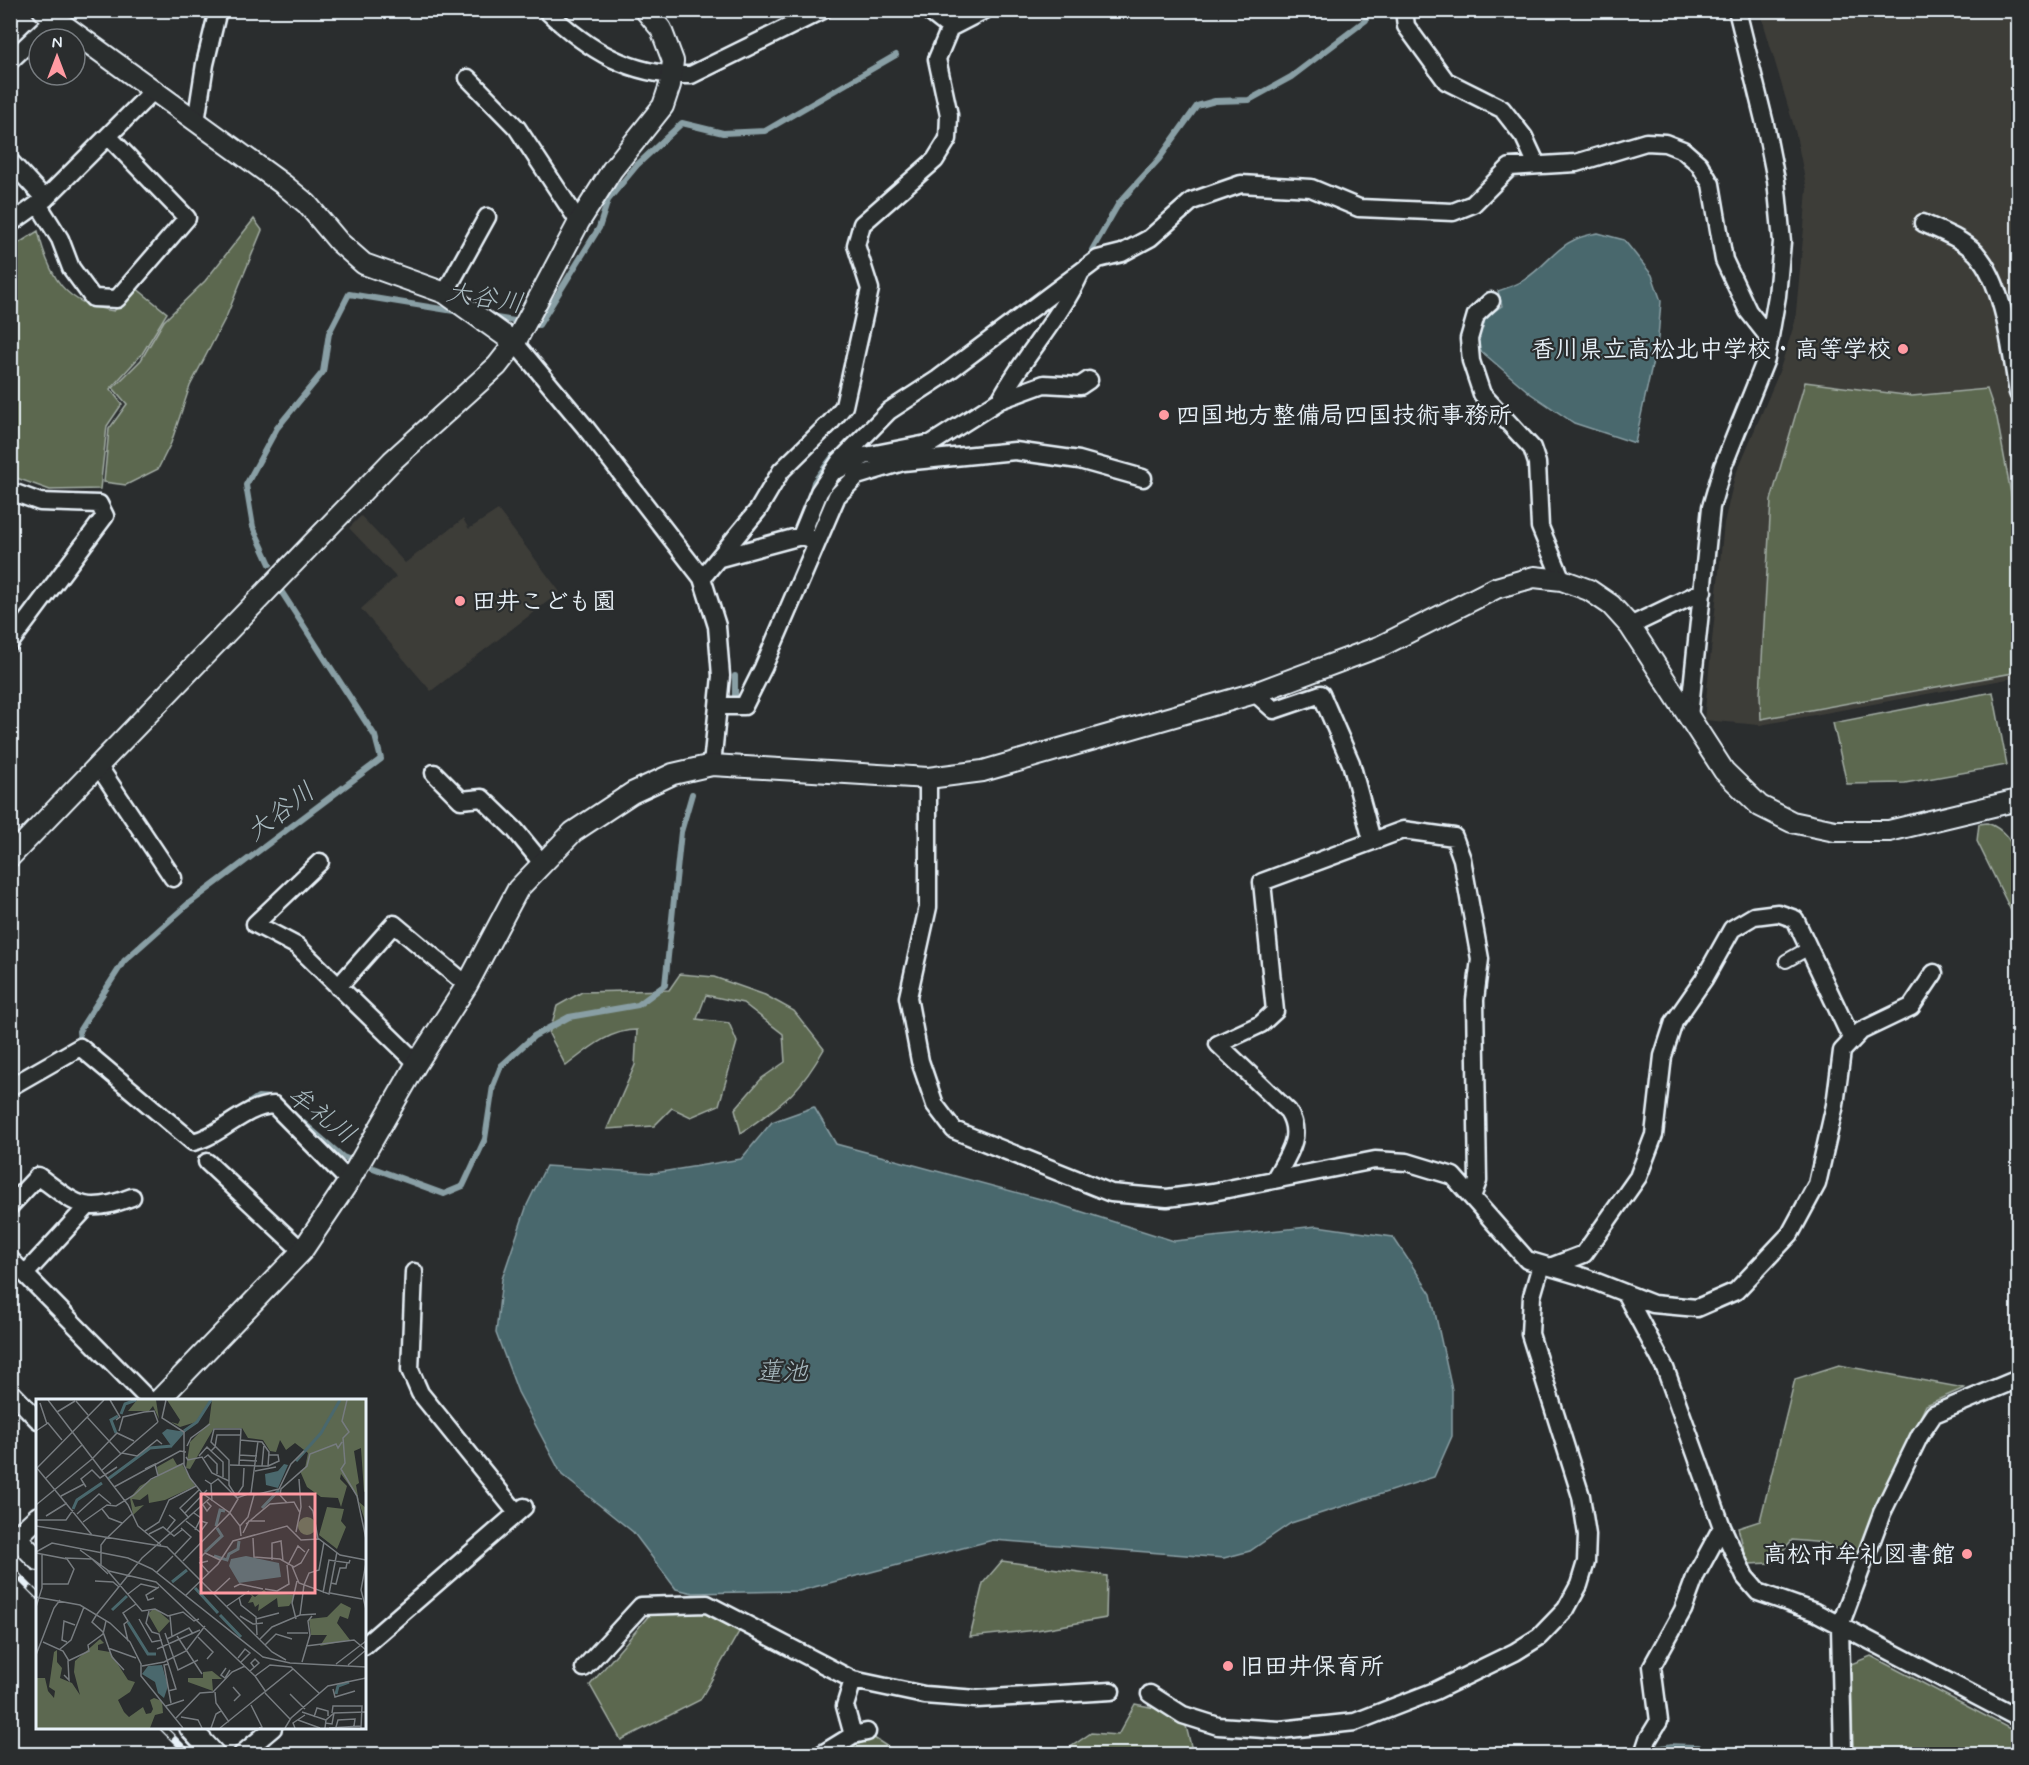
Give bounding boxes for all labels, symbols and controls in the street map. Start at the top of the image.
north arrow [27,27,87,87]
text: N [52,33,62,54]
water label: 大谷川 [444,276,526,322]
place label: 香川県立高松北中学校・高等学校 [1531,335,1891,366]
marker: 香川県立高松北中学校・高等学校 [1896,342,1910,356]
place label: 四国地方整備局四国技術事務所 [1176,401,1512,432]
marker: 四国地方整備局四国技術事務所 [1157,408,1171,422]
place label: 田井こども園 [472,587,616,618]
marker: 田井こども園 [453,594,467,608]
water label: 大谷川 [240,776,323,850]
water label: 牟礼川 [279,1079,362,1153]
water label: 蓮池 [756,1356,809,1390]
inset map [36,1399,366,1729]
place label: 高松市牟礼図書館 [1763,1540,1955,1571]
marker: 高松市牟礼図書館 [1960,1547,1974,1561]
place label: 旧田井保育所 [1240,1652,1384,1683]
marker: 旧田井保育所 [1221,1659,1235,1673]

